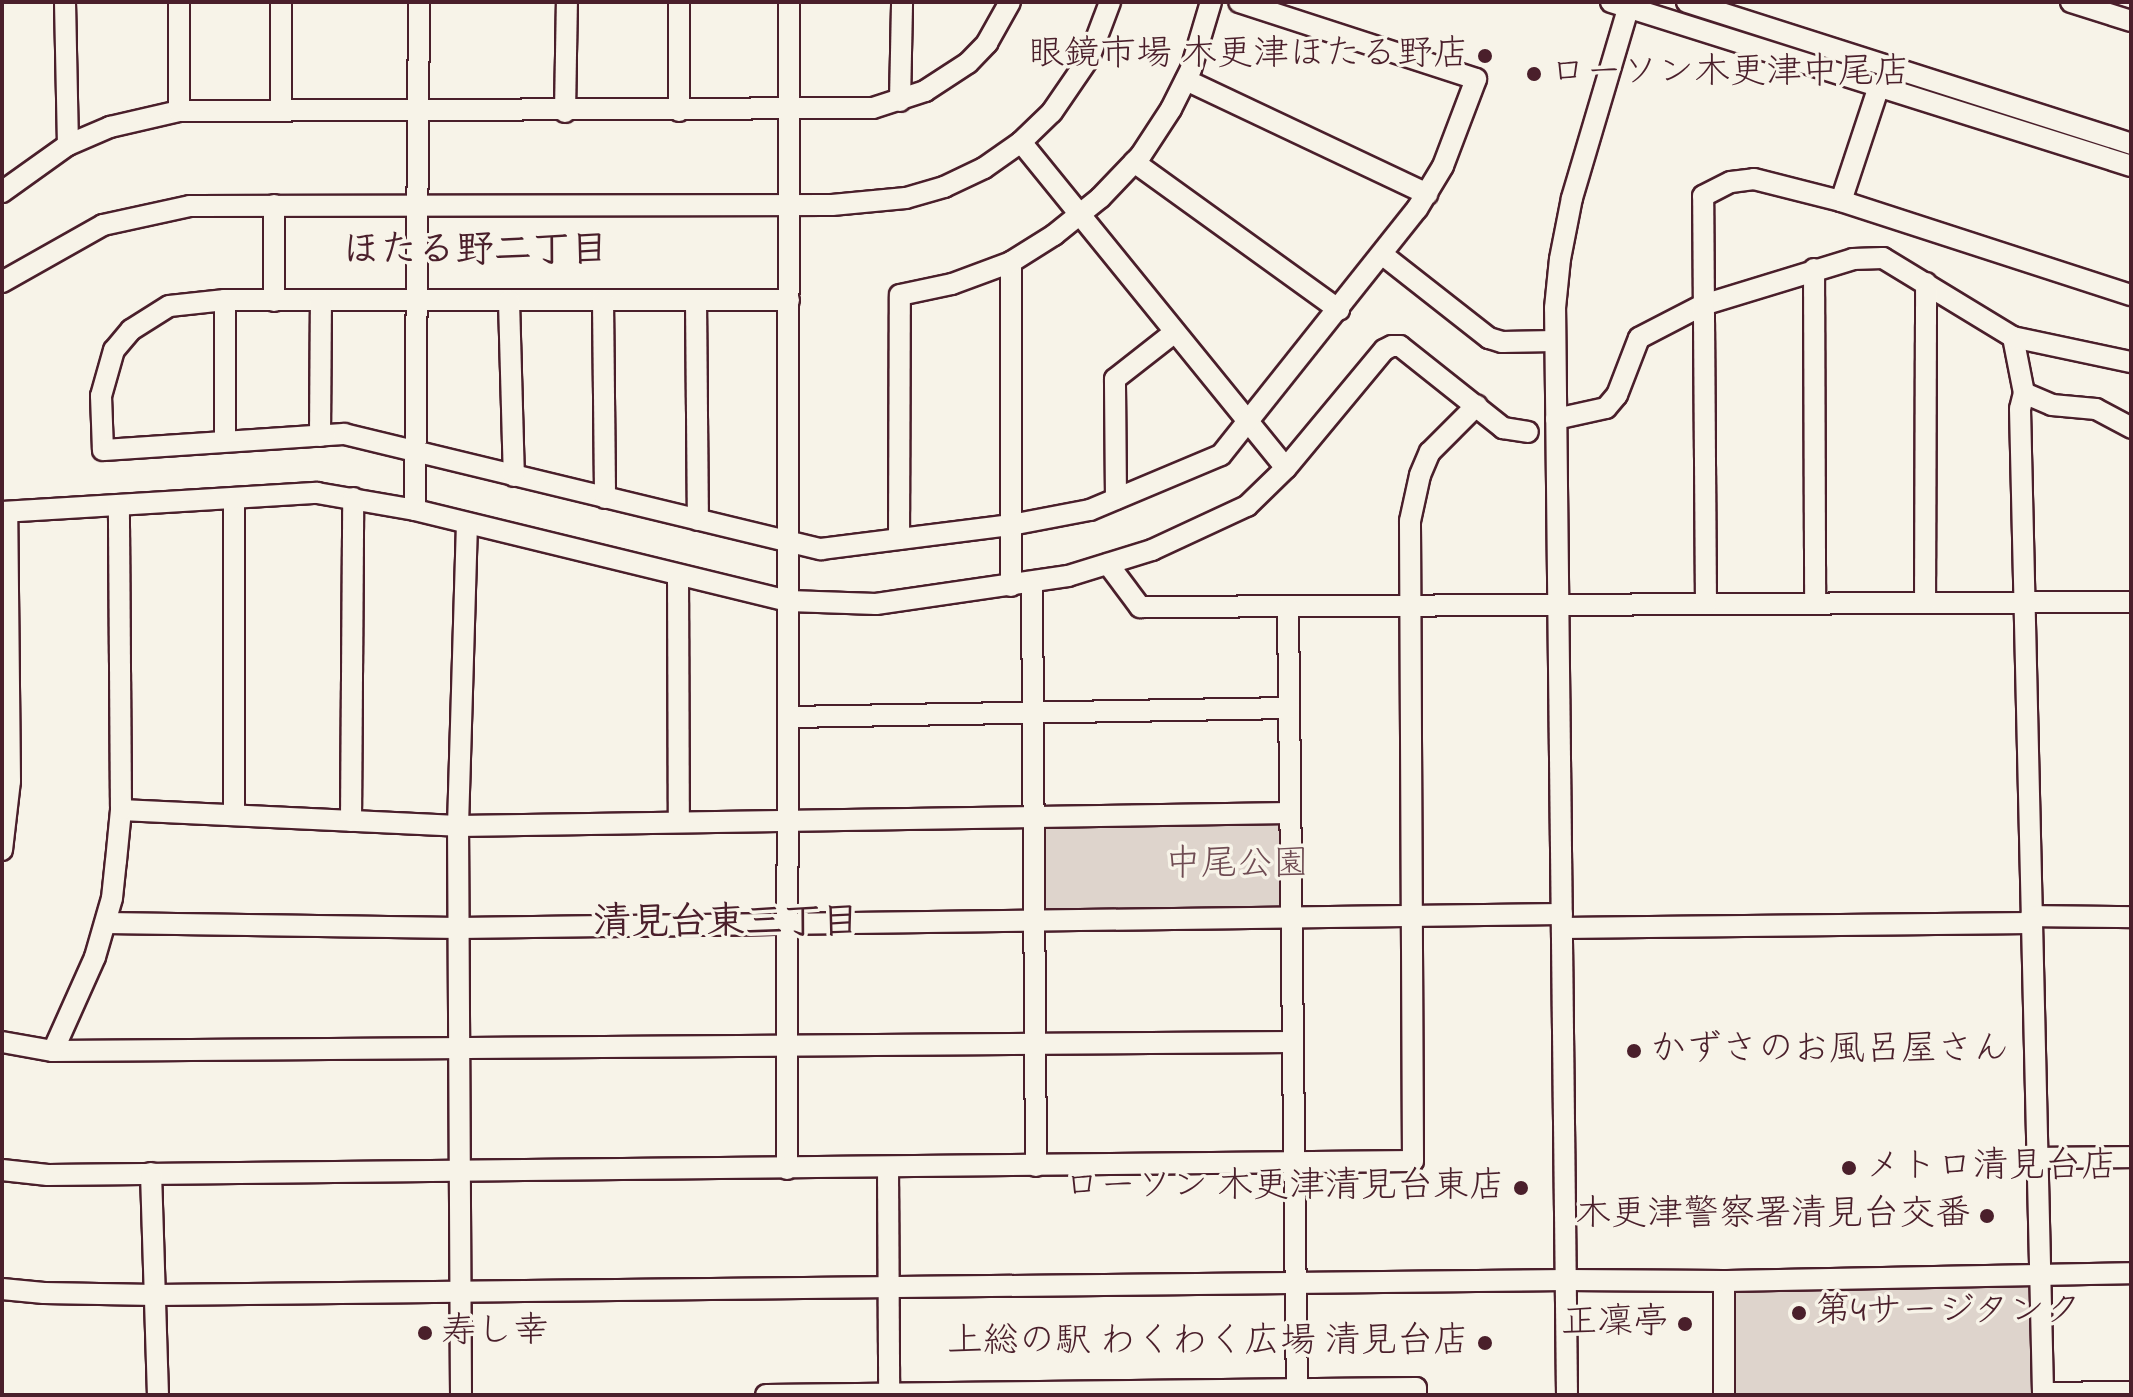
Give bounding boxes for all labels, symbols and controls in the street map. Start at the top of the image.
place label: 眼鏡市場 木更津ほたる野店 [1028,34,1469,78]
marker: 眼鏡市場 木更津ほたる野店 [1476,47,1494,65]
place label: ローソン木更津中尾店 [1550,52,1910,96]
marker: ローソン木更津中尾店 [1525,65,1543,83]
district label: ほたる野二丁目 [342,230,608,276]
park label: 中尾公園 [1165,844,1309,888]
district label: 清見台東三丁目 [593,902,859,948]
place label: かずさのお風呂屋さん [1650,1029,2010,1073]
marker: かずさのお風呂屋さん [1625,1042,1643,1060]
place label: メトロ清見台店 [1865,1146,2117,1190]
marker: メトロ清見台店 [1840,1159,1858,1177]
place label: ローソン 木更津清見台東店 [1064,1166,1505,1210]
marker: ローソン 木更津清見台東店 [1512,1179,1530,1197]
place label: 木更津警察署清見台交番 [1575,1194,1971,1238]
marker: 木更津警察署清見台交番 [1978,1207,1996,1225]
place label: 第4サージタンク [1815,1291,2082,1335]
place label: 正凜亭 [1561,1302,1669,1346]
marker: 第4サージタンク [1790,1304,1808,1322]
place label: 寿し幸 [441,1311,549,1355]
marker: 正凜亭 [1676,1315,1694,1333]
place label: 上総の駅 わくわく広場 清見台店 [947,1321,1469,1365]
marker: 寿し幸 [416,1324,434,1342]
marker: 上総の駅 わくわく広場 清見台店 [1476,1334,1494,1352]

